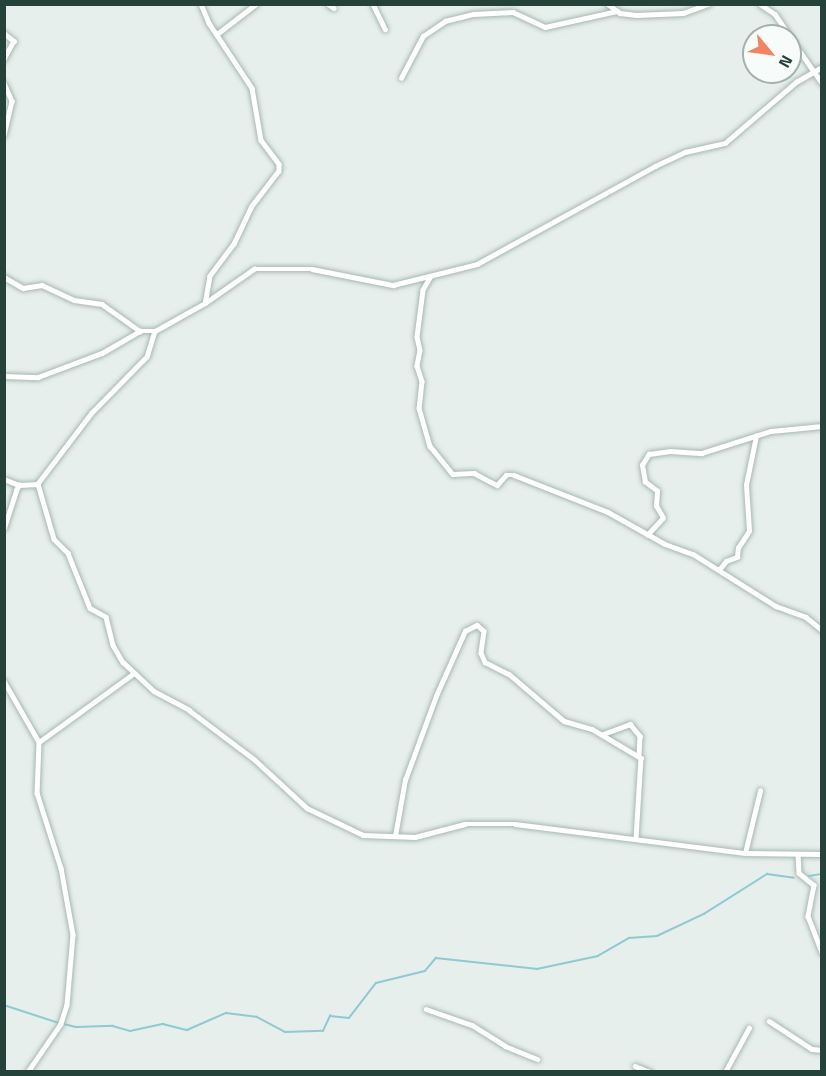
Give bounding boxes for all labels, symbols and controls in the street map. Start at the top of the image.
north arrow [742,24,802,84]
text: N [773,51,799,72]

